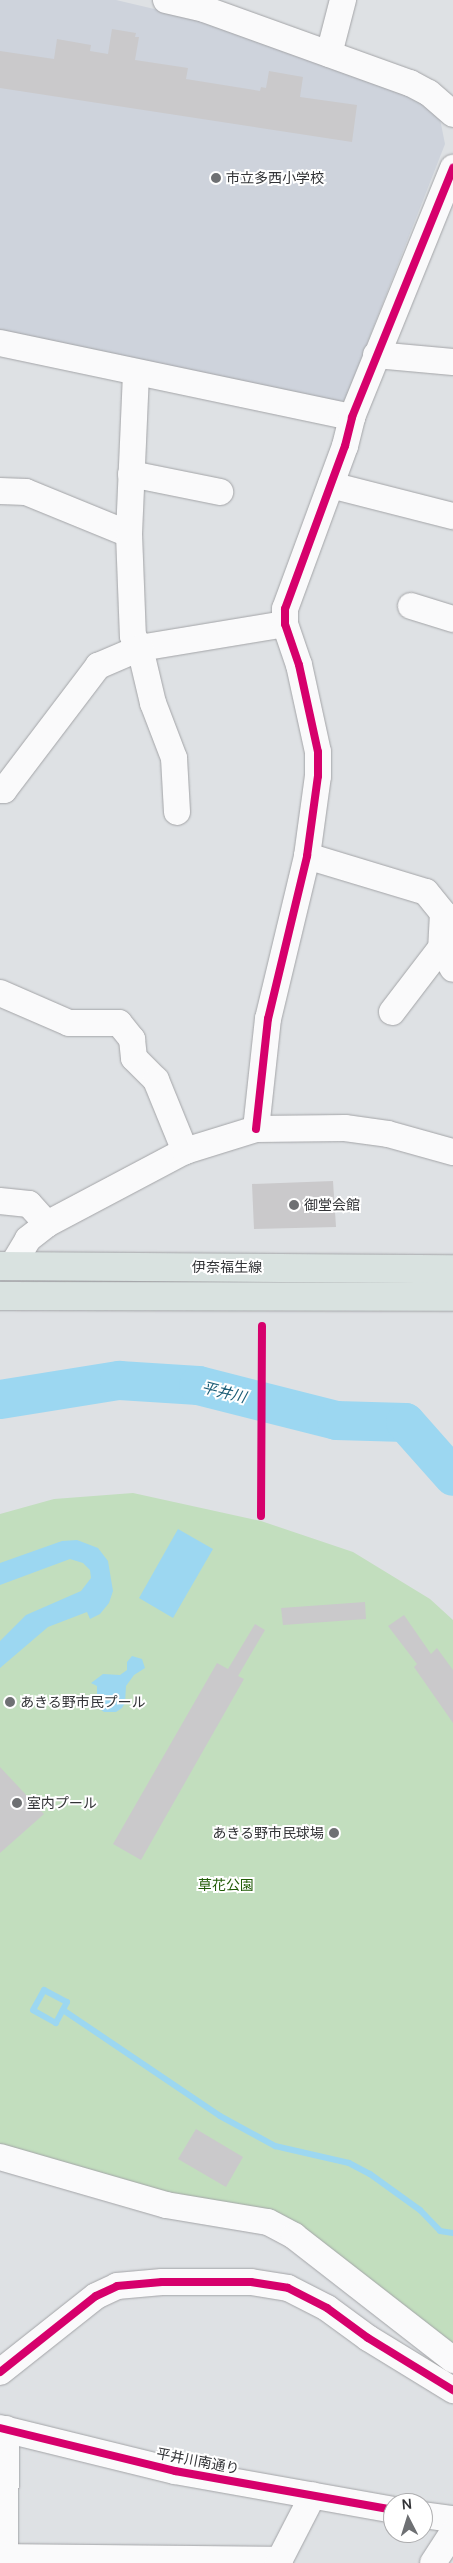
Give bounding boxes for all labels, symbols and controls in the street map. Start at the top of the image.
place label: 市立多西小学校 [226,170,324,186]
marker: 市立多西小学校 [210,172,222,184]
place label: 御堂会館 [304,1197,360,1213]
marker: 御堂会館 [288,1199,300,1211]
street label: 伊奈福生線 [192,1259,262,1275]
water label: 平井川 [200,1378,248,1406]
place label: あきる野市民プール [20,1694,146,1710]
marker: あきる野市民プール [4,1696,16,1708]
place label: 室内プール [27,1795,97,1811]
marker: 室内プール [11,1797,23,1809]
place label: あきる野市民球場 [212,1825,324,1841]
marker: あきる野市民球場 [328,1827,340,1839]
park label: 草花公園 [198,1877,254,1893]
street label: 平井川南通り [155,2445,241,2477]
north arrow [383,2493,433,2543]
text: N [401,2494,413,2513]

